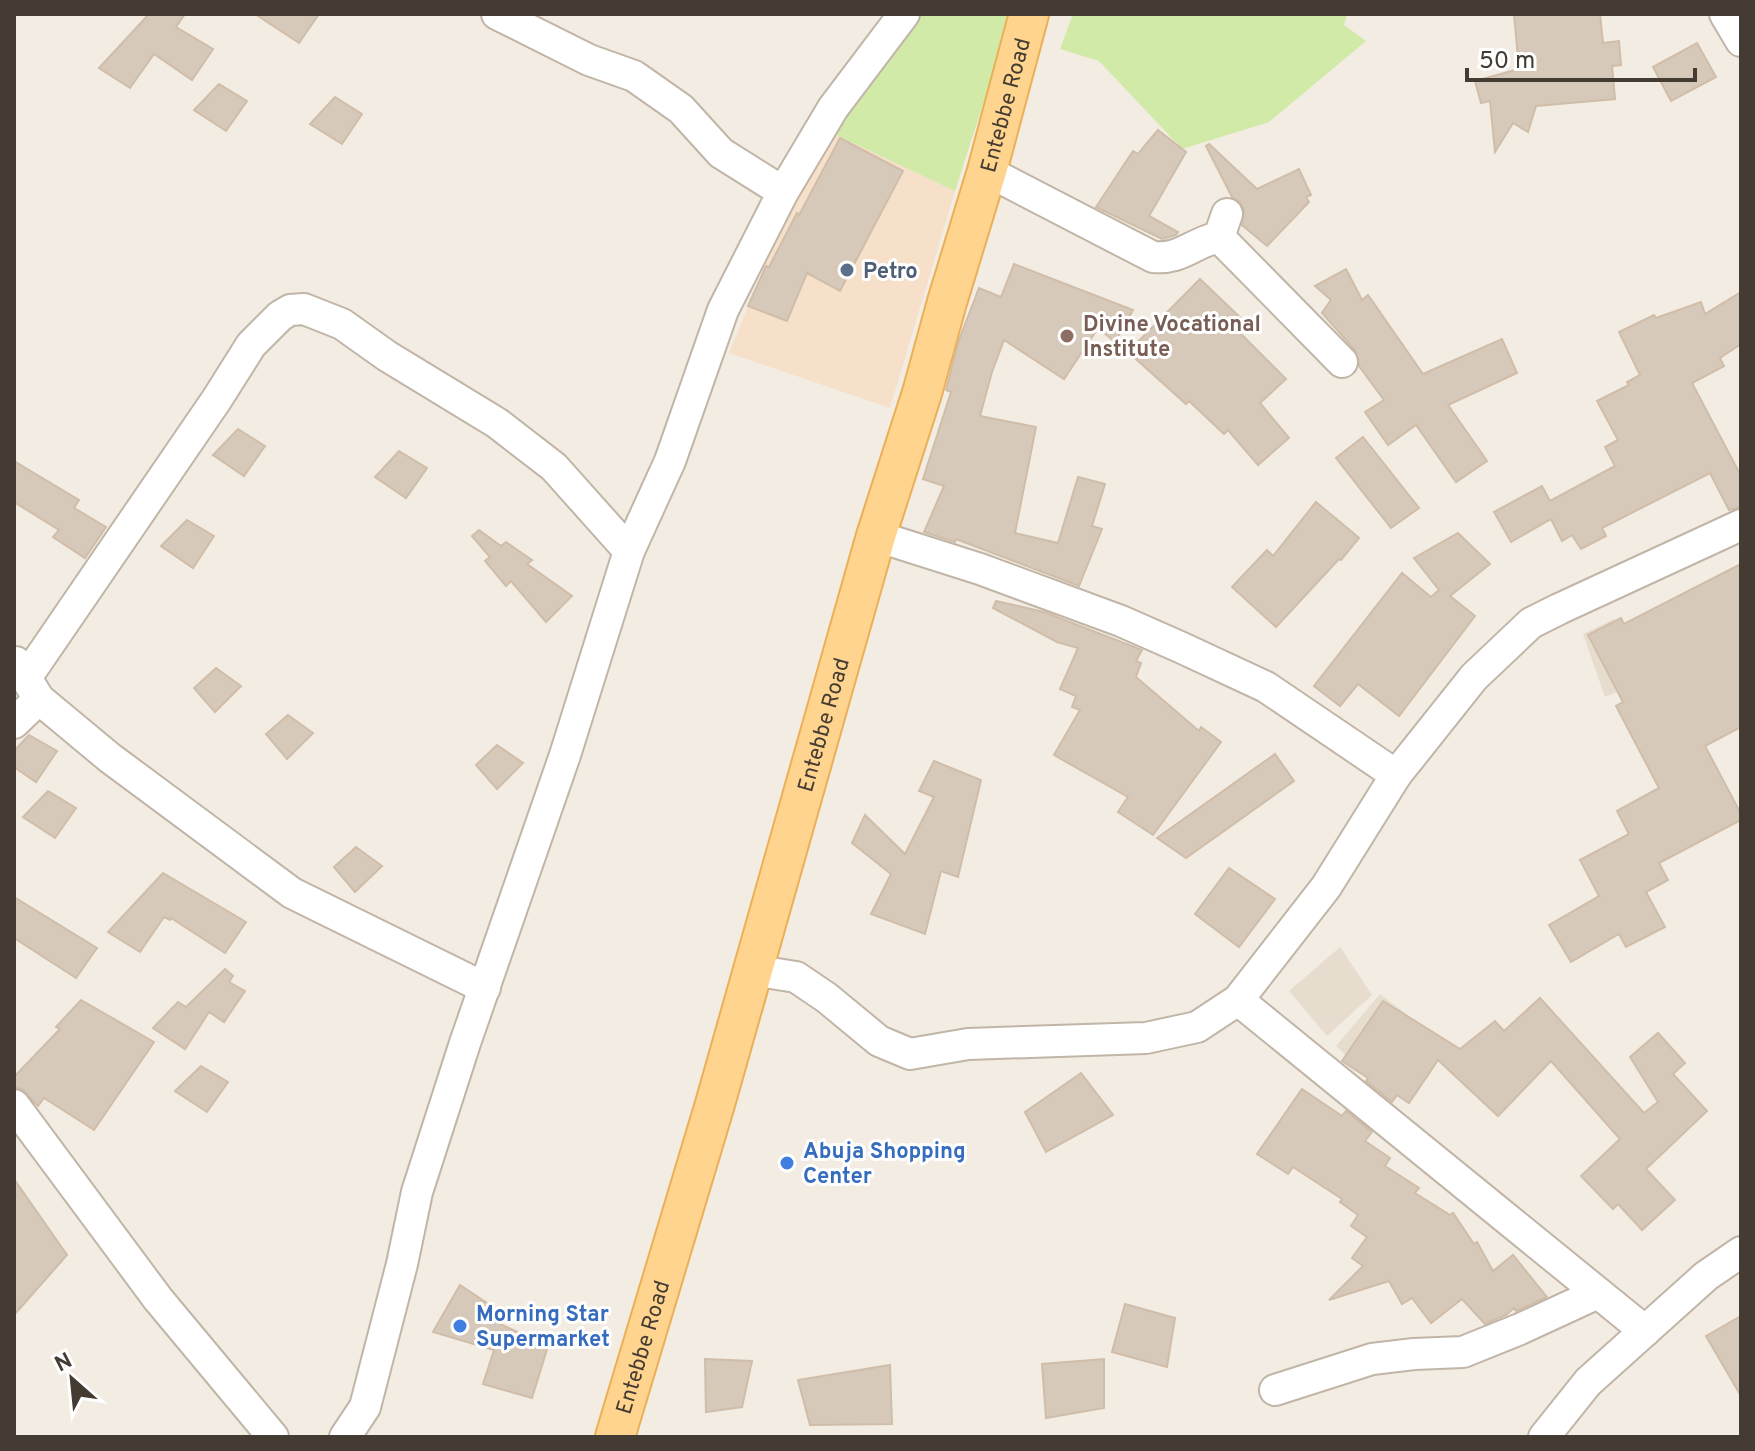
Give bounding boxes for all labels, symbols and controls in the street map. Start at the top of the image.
scale bar [1467,32,1695,82]
street label: Entebbe Road [976,35,1038,176]
text: 50 m [1479,47,1535,77]
place label: Petro [863,259,918,286]
marker: Petro [838,261,856,279]
place label: Divine Vocational Institute [1083,312,1261,364]
marker: Divine Vocational Institute [1058,327,1076,345]
street label: Entebbe Road [793,655,857,795]
place label: Abuja Shopping Center [803,1139,966,1191]
marker: Abuja Shopping Center [778,1154,796,1172]
street label: Entebbe Road [612,1278,677,1418]
place label: Morning Star Supermarket [476,1302,610,1354]
marker: Morning Star Supermarket [451,1317,469,1335]
north arrow [32,1339,112,1419]
text: N [51,1348,77,1379]

